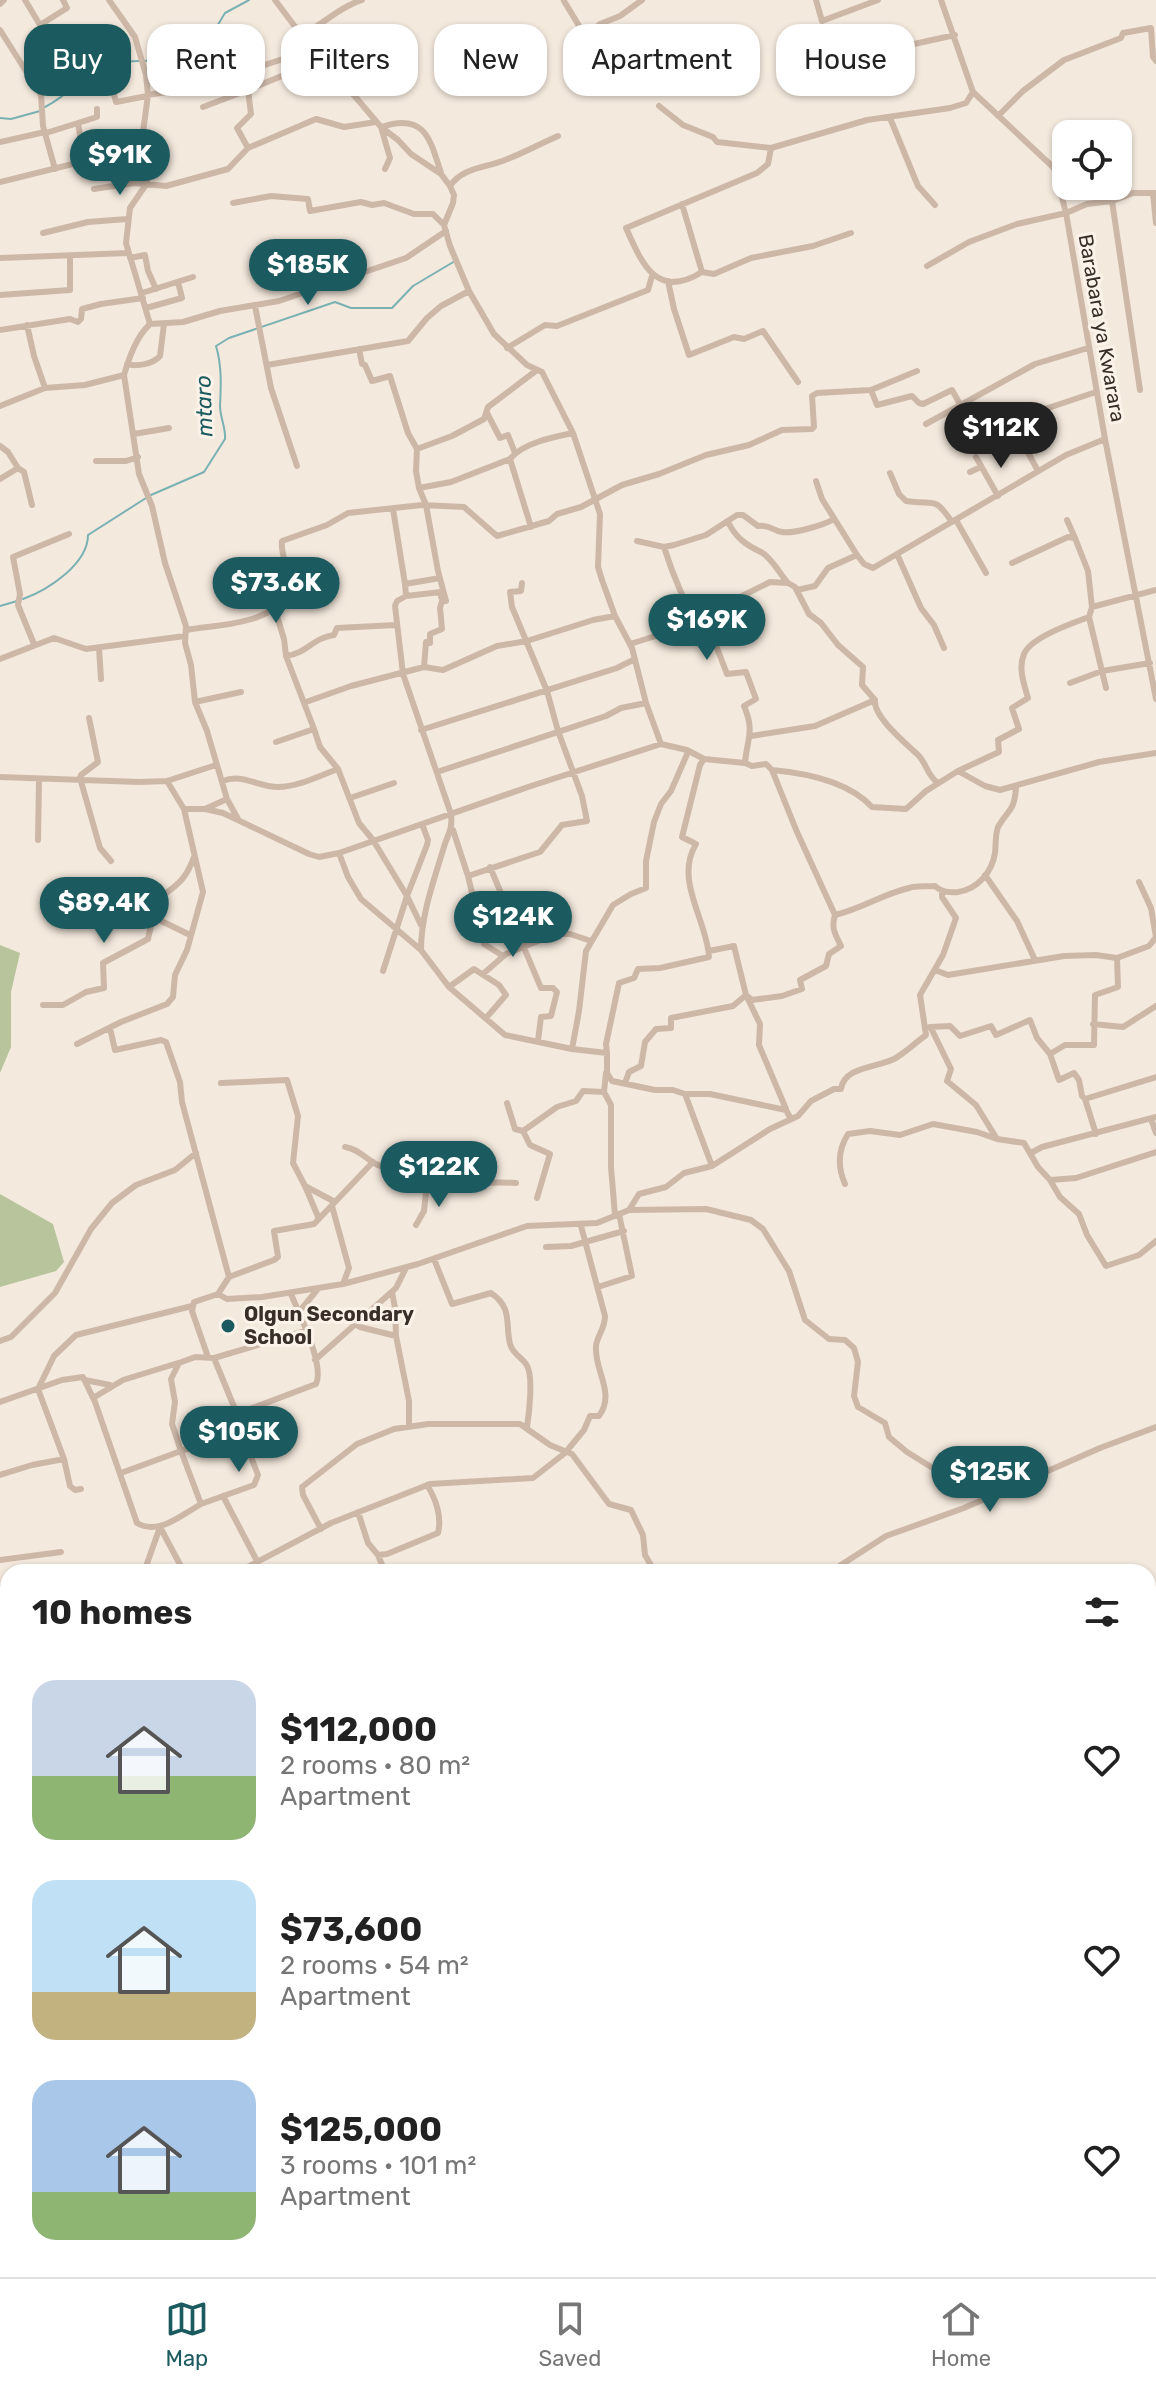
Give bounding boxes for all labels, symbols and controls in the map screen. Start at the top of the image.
chip: Buy [24,24,131,96]
chip: Rent [147,24,265,96]
chip: Filters [281,24,418,96]
chip: New [434,24,547,96]
chip: Apartment [563,24,760,96]
chip: House [776,24,915,96]
map controls [1052,120,1132,200]
button: locate [1052,120,1132,200]
pin: $91K [73,129,167,197]
text: $91K [88,139,152,170]
street label: Barabara ya Kwarara [1074,232,1130,424]
pin: $185K [252,239,364,307]
text: $185K [267,249,349,280]
water label: mtaro [189,375,219,437]
pin: $112K [945,402,1057,470]
text: $112K [962,412,1040,443]
pin: $73.6K [211,557,341,625]
text: $73.6K [231,567,321,598]
pin: $169K [651,594,763,662]
text: $169K [666,604,748,635]
pin: $89.4K [39,877,169,945]
text: $89.4K [58,887,150,918]
pin: $124K [457,891,569,959]
text: $124K [472,901,554,932]
pin: $122K [383,1141,495,1209]
text: $122K [398,1151,480,1182]
place label: Olgun Secondary School [244,1302,414,1349]
marker: Olgun Secondary School [219,1317,237,1335]
pin: $105K [183,1406,295,1474]
text: $105K [198,1416,280,1447]
pin: $125K [934,1446,1046,1514]
text: $125K [949,1456,1031,1487]
icon: filters [1080,1590,1124,1634]
text: 10 homes [32,1592,192,1633]
text: $112,000 [280,1709,437,1750]
icon: home [96,1712,192,1808]
icon: heart [1080,1738,1124,1782]
text: 2 rooms · 80 m² [280,1750,470,1781]
text: Apartment [280,1781,411,1812]
text: $73,600 [280,1909,422,1950]
icon: home [96,1912,192,2008]
icon: heart [1080,1938,1124,1982]
text: 2 rooms · 54 m² [280,1950,469,1981]
text: Apartment [280,1981,411,2012]
text: $125,000 [280,2109,442,2150]
icon: home [96,2112,192,2208]
icon: heart [1080,2138,1124,2182]
text: 3 rooms · 101 m² [280,2150,476,2181]
text: Apartment [280,2181,411,2212]
tab: Map [165,2297,209,2372]
tab: Saved [538,2297,601,2372]
tab: Home [931,2297,991,2372]

